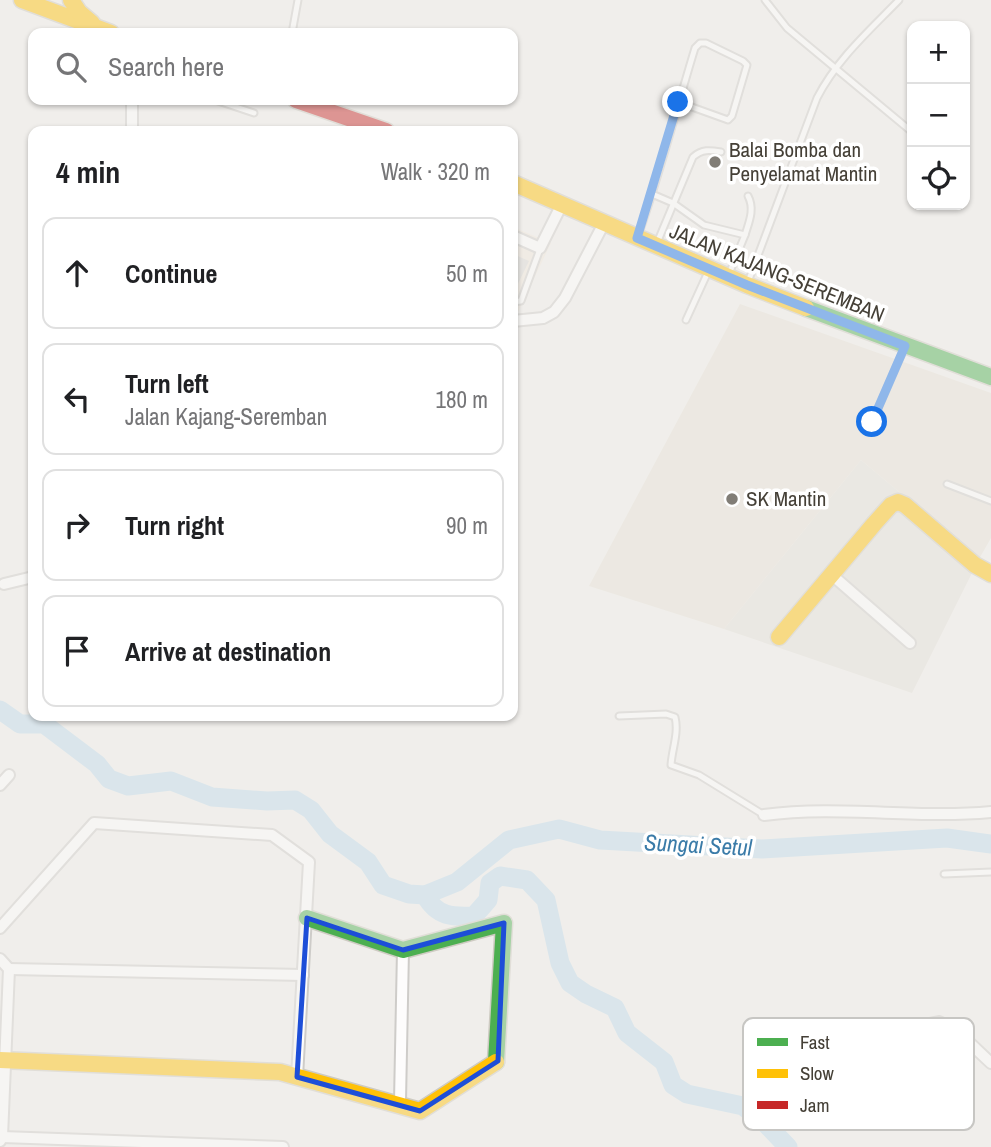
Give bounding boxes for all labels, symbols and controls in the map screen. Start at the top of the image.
map controls [907,21,970,210]
button: + [907,21,970,84]
search box [28,28,518,105]
icon: search [52,48,90,86]
text: Search here [108,49,224,84]
button: − [907,84,970,147]
route end [662,86,693,117]
place label: Balai Bomba dan Penyelamat Mantin [729,135,877,188]
button: locate [907,147,970,210]
text: 4 min [56,152,120,192]
marker: Balai Bomba dan Penyelamat Mantin [707,154,723,170]
text: Walk · 320 m [381,156,490,187]
street label: JALAN KAJANG-SEREMBAN [665,216,889,329]
icon: ahead [58,254,96,292]
text: Continue [125,256,217,291]
text: 50 m [446,258,488,289]
text: Turn left [125,366,209,401]
icon: left [58,380,96,418]
text: 180 m [436,384,488,415]
text: Jalan Kajang-Seremban [125,401,327,432]
route start [856,406,887,437]
place label: SK Mantin [746,484,826,513]
marker: SK Mantin [724,491,740,507]
icon: right [58,506,96,544]
text: Turn right [125,508,224,543]
text: 90 m [446,510,488,541]
icon: arrive [58,632,96,670]
text: Arrive at destination [125,634,331,669]
water label: Sungai Setul [643,826,754,863]
legend [743,1018,974,1130]
text: Fast [800,1029,830,1055]
text: Slow [800,1060,835,1086]
text: Jam [800,1092,829,1118]

